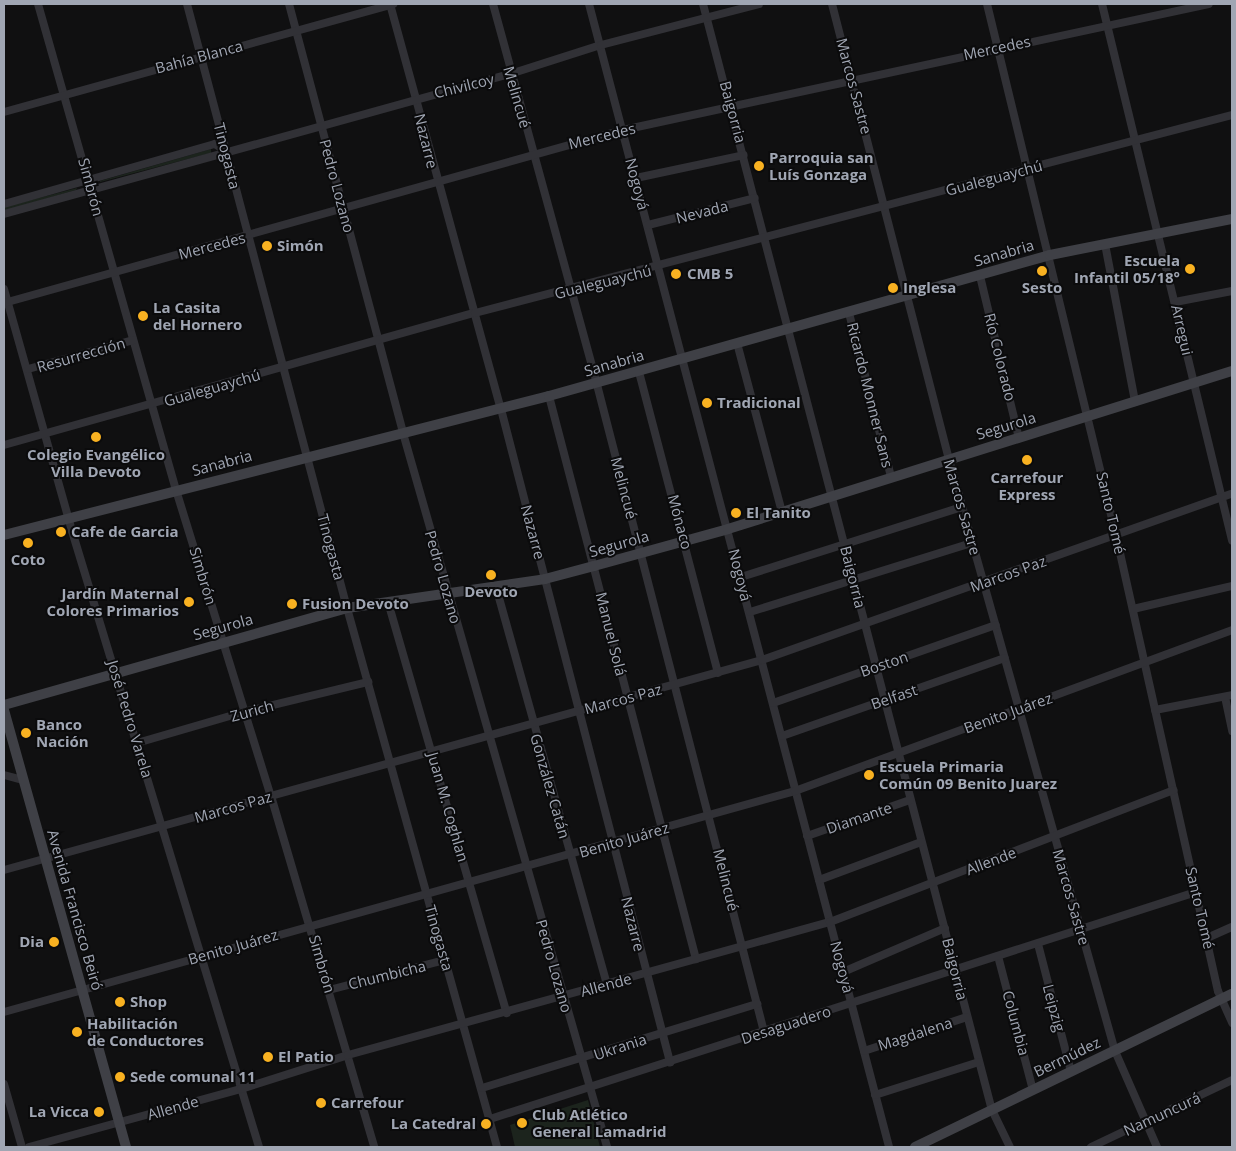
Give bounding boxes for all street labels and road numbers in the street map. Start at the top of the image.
street label: Mercedes [962,32,1032,64]
street label: Marcos Sastre [833,36,875,136]
street label: Bahía Blanca [153,37,245,77]
street label: Melincué [500,64,534,130]
street label: Chivilcoy [432,70,496,102]
street label: Baigorria [716,79,750,145]
street label: Nazarre [411,112,441,170]
street label: Mercedes [567,119,637,153]
street label: Tinogasta [210,121,244,191]
street label: Pedro Lozano [316,137,358,235]
street label: Simbrón [75,156,107,218]
street label: Nogoyá [621,156,653,212]
street label: Gualeguaychú [944,156,1044,200]
street label: Nevada [674,197,730,227]
street label: Mercedes [177,228,247,264]
street label: Sanabria [972,236,1036,270]
street label: Gualeguaychú [553,261,653,303]
street label: Arregui [1167,303,1197,357]
street label: Río Colorado [980,311,1020,403]
street label: Ricardo Monner Sans [843,321,897,469]
street label: Resurrección [35,334,127,376]
street label: Sanabria [582,346,646,380]
street label: Gualeguaychú [162,366,262,410]
street label: Segurola [974,408,1038,444]
street label: Sanabria [190,446,254,480]
street label: Melincué [607,455,641,521]
street label: Marcos Sastre [940,457,984,557]
street label: Santo Tomé [1093,470,1129,556]
street label: Mónaco [664,493,696,551]
street label: Nazarre [517,503,549,561]
street label: Tinogasta [314,512,348,582]
street label: Segurola [587,527,651,561]
street label: Pedro Lozano [421,528,465,626]
street label: Baigorria [837,544,869,610]
street label: Simbrón [186,545,220,607]
street label: Nogoyá [725,547,755,603]
street label: Marcos Paz [968,552,1048,596]
street label: Manuel Solá [592,590,630,678]
street label: Segurola [191,610,255,644]
street label: Boston [858,647,910,681]
street label: José Pedro Varela [104,658,156,780]
street label: Marcos Paz [582,680,664,718]
street label: Belfast [868,681,920,713]
street label: Benito Juárez [961,689,1055,737]
street label: Zurich [228,697,276,725]
street label: González Catán [526,731,574,841]
street label: Juan M. Coghlan [424,750,472,864]
street label: Marcos Paz [192,787,274,827]
street label: Diamante [824,798,894,838]
street label: Benito Juárez [577,819,671,861]
street label: Avenida Francisco Beiró [43,828,107,992]
street label: Allende [963,843,1019,879]
street label: Melincué [710,847,742,913]
street label: Marcos Sastre [1049,847,1093,947]
street label: Santo Tomé [1182,865,1218,951]
street label: Nazarre [618,895,648,953]
street label: Tinogasta [421,903,457,973]
street label: Pedro Lozano [532,917,576,1015]
street label: Benito Juárez [186,926,280,968]
street label: Simbrón [305,933,339,995]
street label: Baigorria [939,936,971,1002]
street label: Nogoyá [826,939,858,995]
street label: Chumbicha [346,957,428,993]
street label: Allende [578,970,634,1000]
street label: Leipzig [1039,982,1069,1034]
street label: Columbia [999,988,1033,1058]
street label: Desaguadero [739,1002,833,1048]
street label: Magdalena [875,1014,955,1054]
street label: Ukrania [591,1030,649,1064]
street label: Bermúdez [1031,1033,1103,1081]
street label: Namuncurá [1121,1088,1203,1140]
street label: Allende [145,1092,201,1124]

